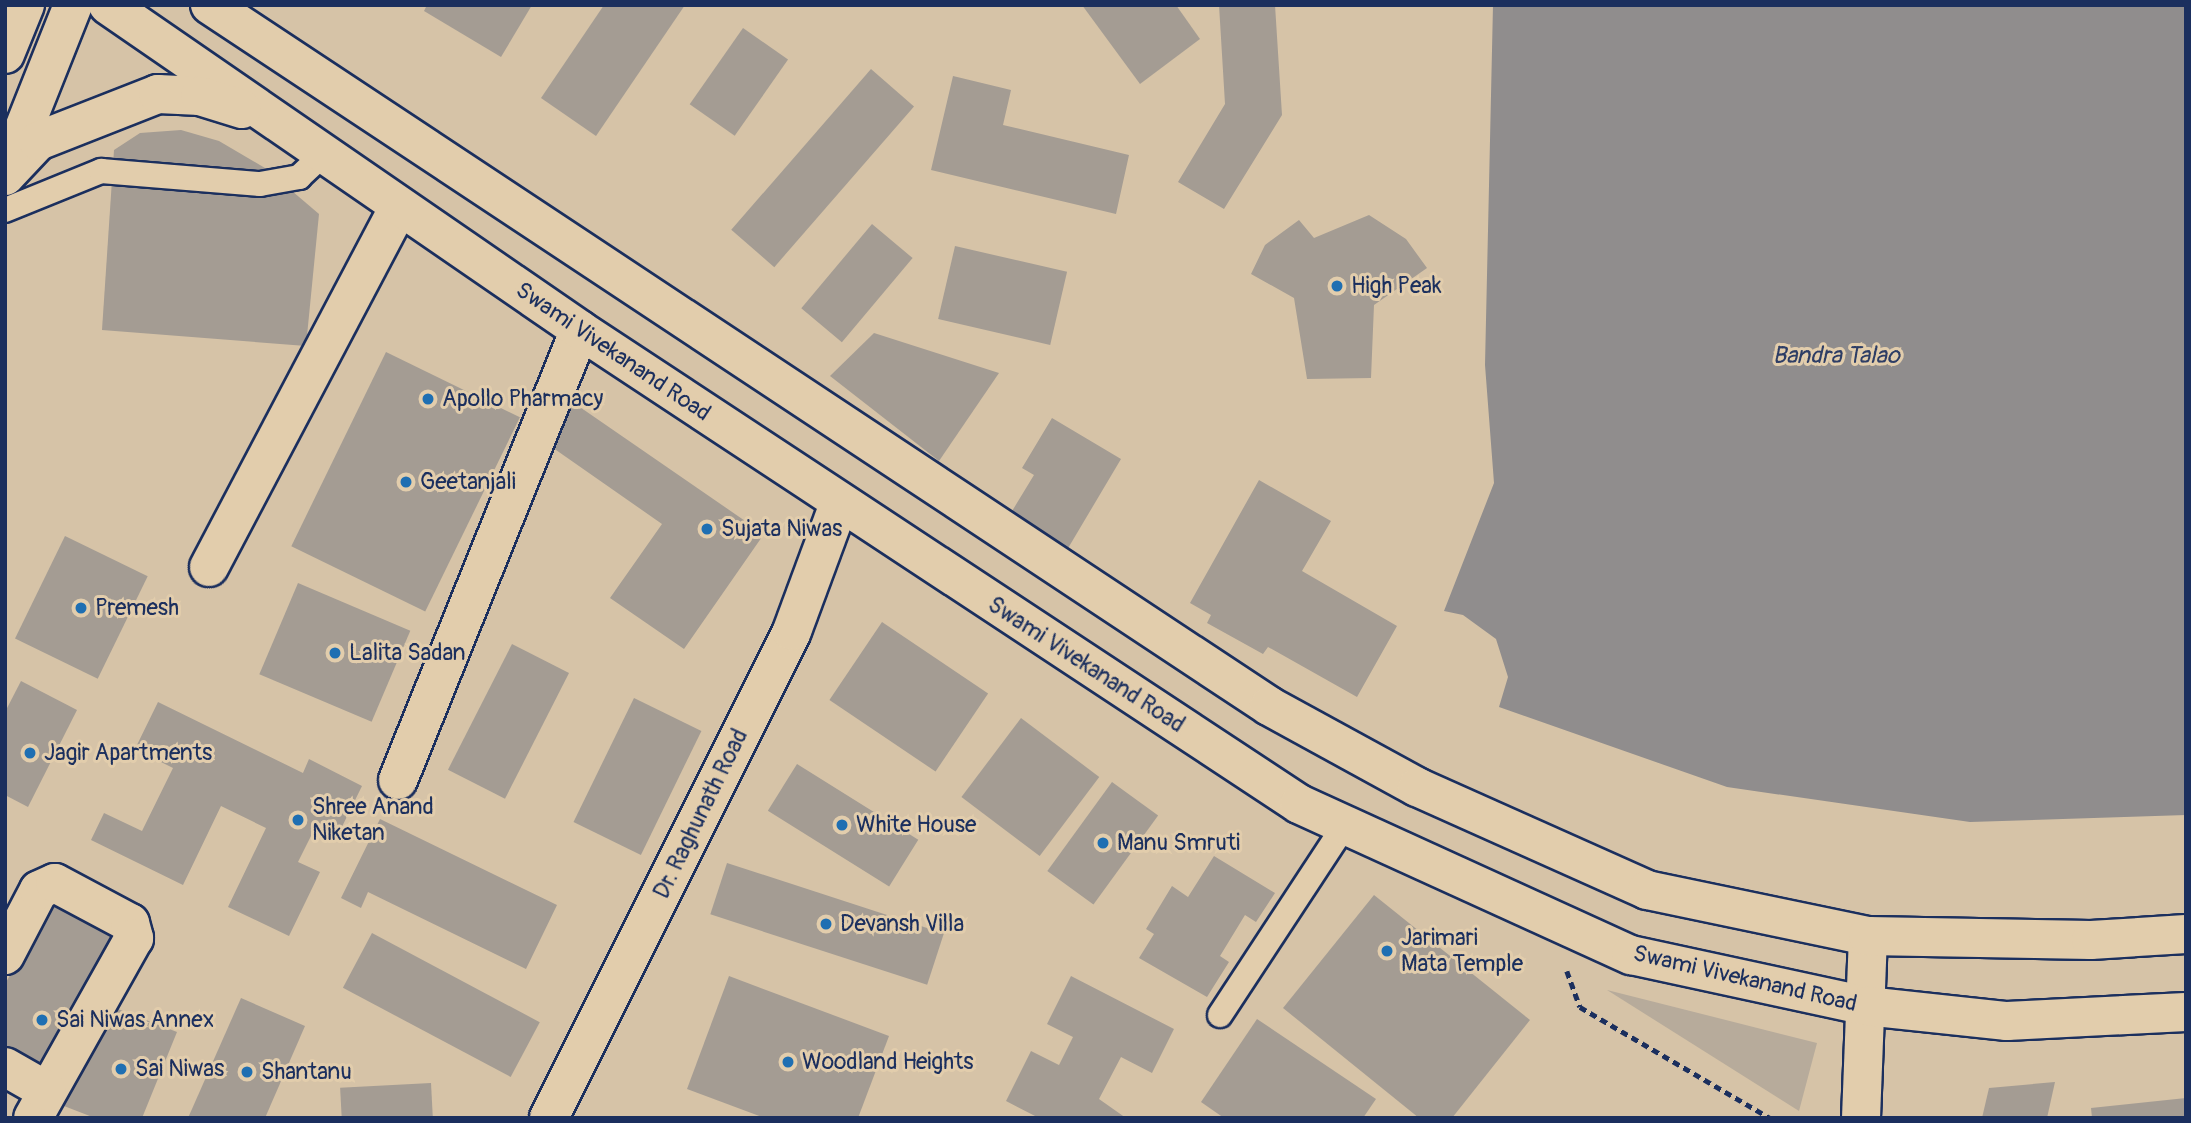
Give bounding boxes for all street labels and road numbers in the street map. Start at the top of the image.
street label: Swami Vivekanand Road [510,277,716,427]
street label: Swami Vivekanand Road [982,591,1190,739]
street label: Dr. Raghunath Road [648,725,754,903]
street label: Swami Vivekanand Road [1630,940,1860,1018]

